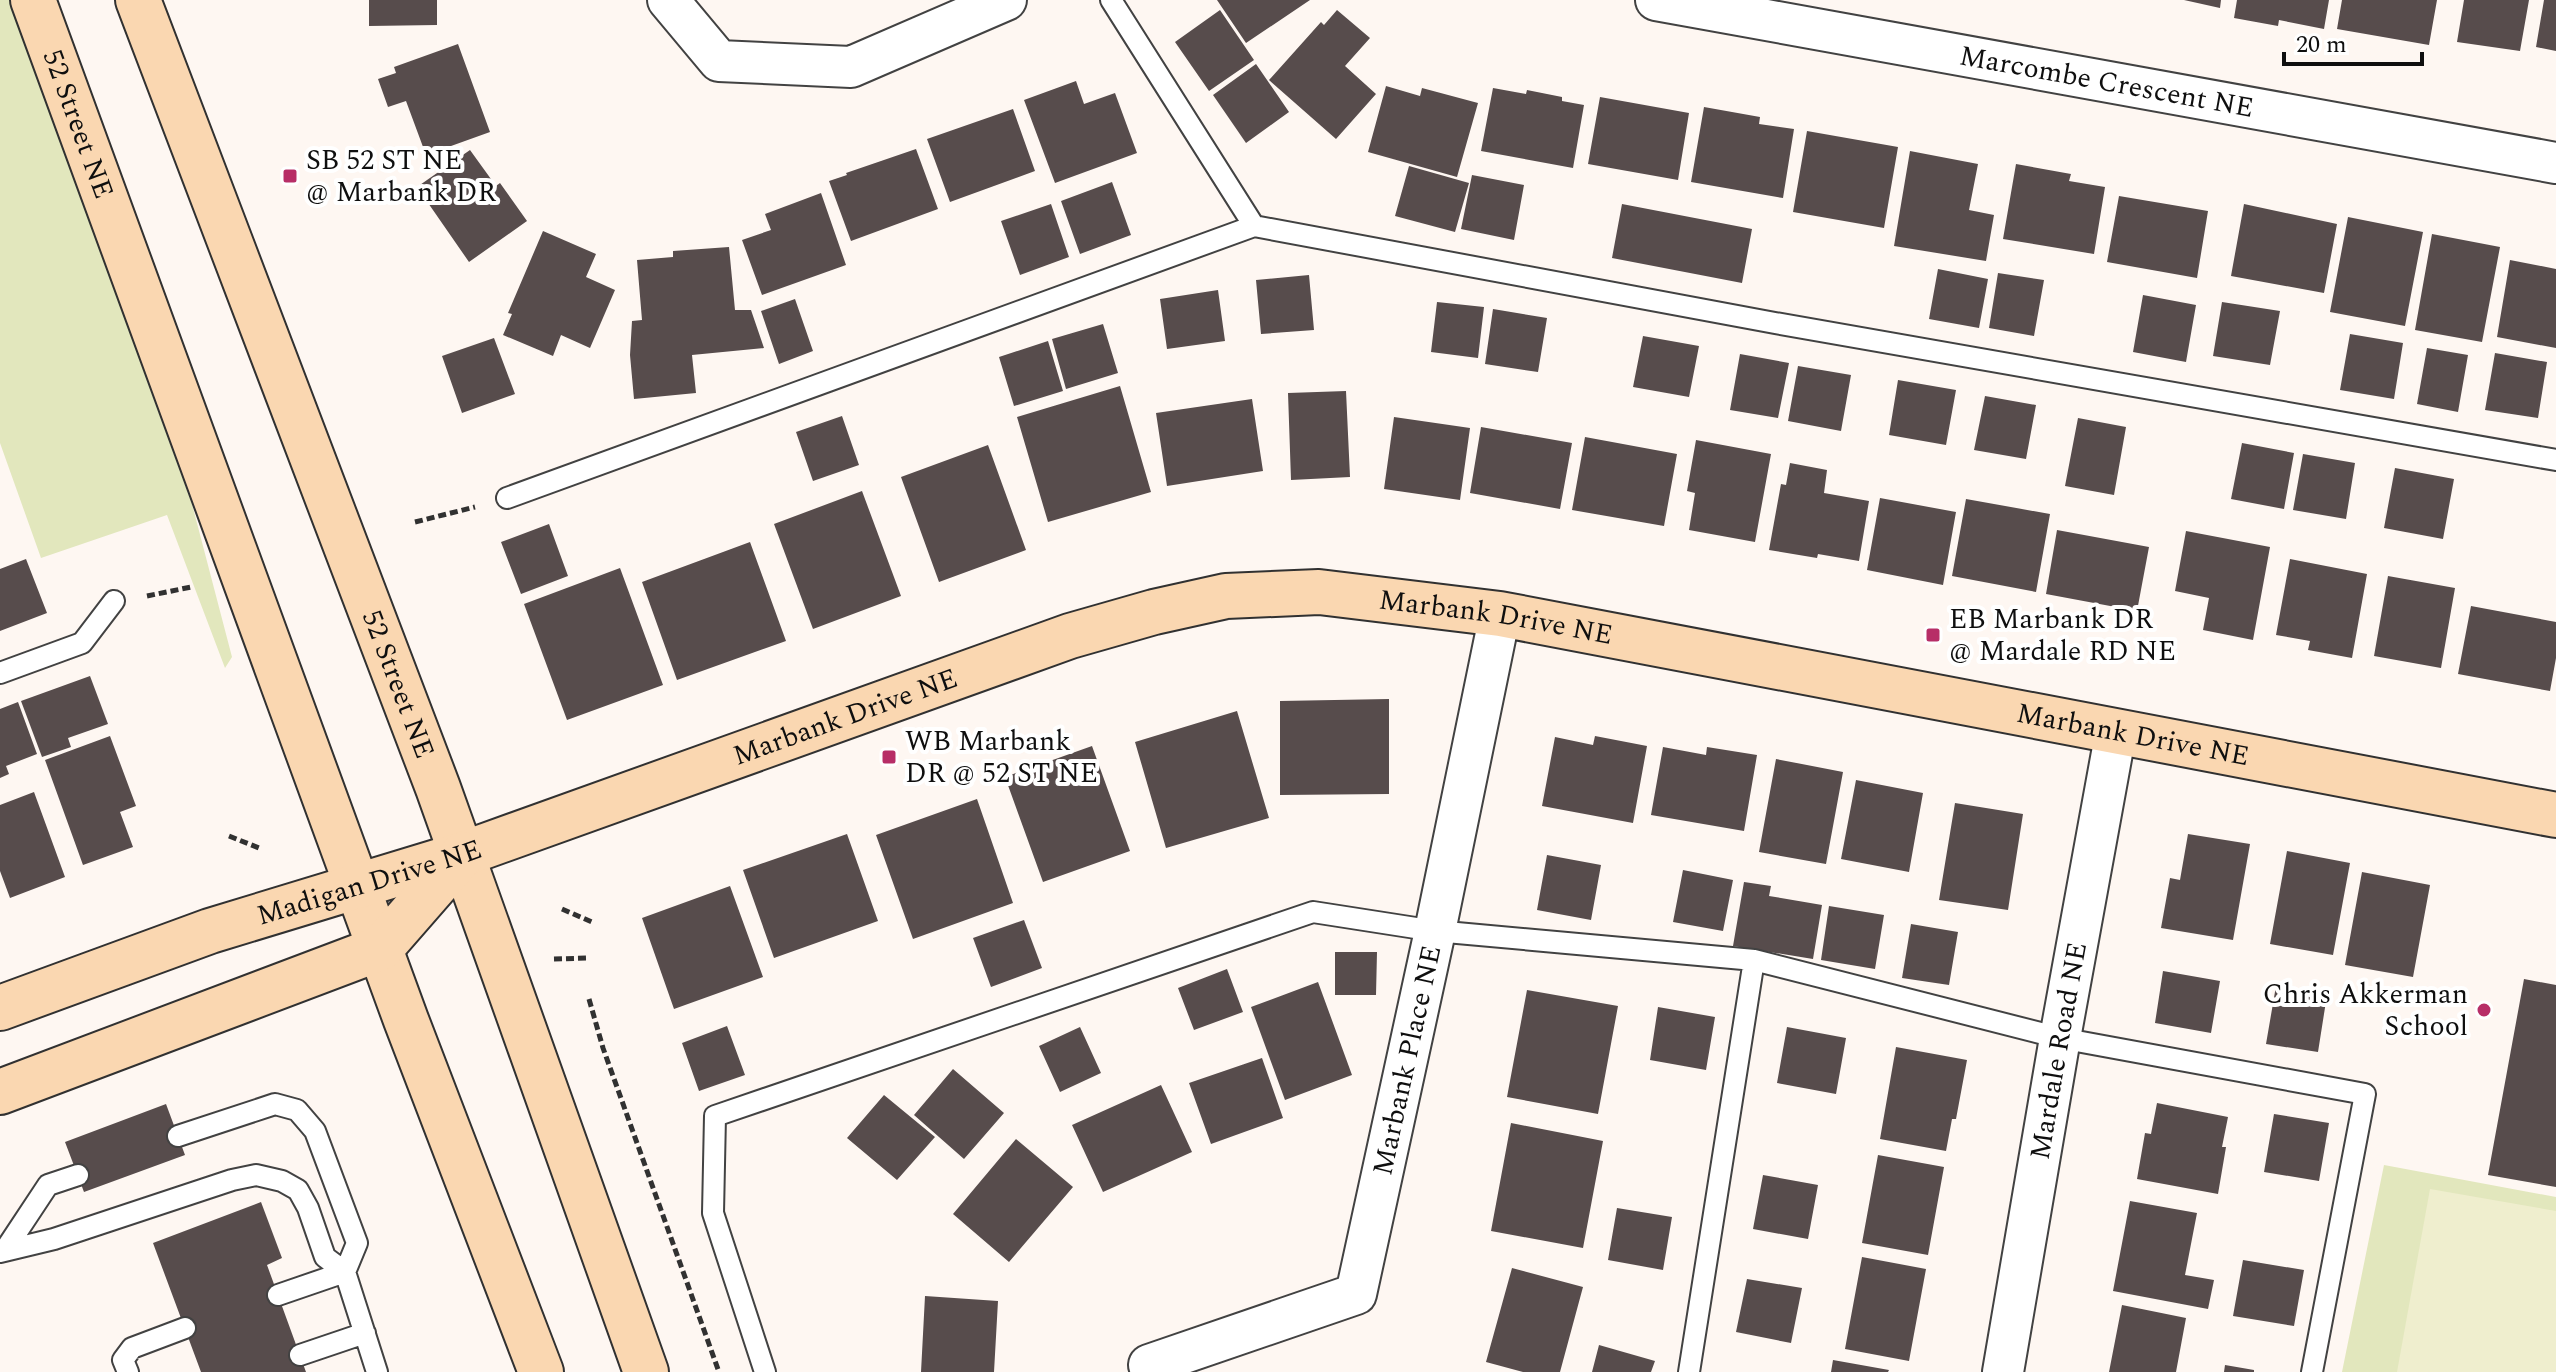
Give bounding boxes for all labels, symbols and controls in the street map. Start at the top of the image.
scale bar [2284,16,2422,66]
text: 20 m [2296,27,2347,63]
street label: Marcombe Crescent NE [1956,34,2257,129]
street label: 52 Street NE [31,43,125,205]
place label: SB 52 ST NE @ Marbank DR [306,139,497,214]
marker: SB 52 ST NE @ Marbank DR [281,167,299,185]
street label: Marbank Drive NE [1377,578,1616,657]
place label: EB Marbank DR @ Mardale RD NE [1949,598,2176,673]
street label: 52 Street NE [351,604,446,765]
marker: EB Marbank DR @ Mardale RD NE [1924,626,1942,644]
street label: Marbank Drive NE [727,657,963,777]
street label: Marbank Drive NE [2013,691,2253,778]
place label: WB Marbank DR @ 52 ST NE [905,720,1098,795]
marker: WB Marbank DR @ 52 ST NE [880,748,898,766]
street label: Madigan Drive NE [251,828,488,937]
street label: Mardale Road NE [2018,938,2099,1163]
street label: Marbank Place NE [1361,941,1453,1179]
place label: Chris Akkerman School [2263,973,2468,1048]
marker: Chris Akkerman School [2475,1001,2493,1019]

